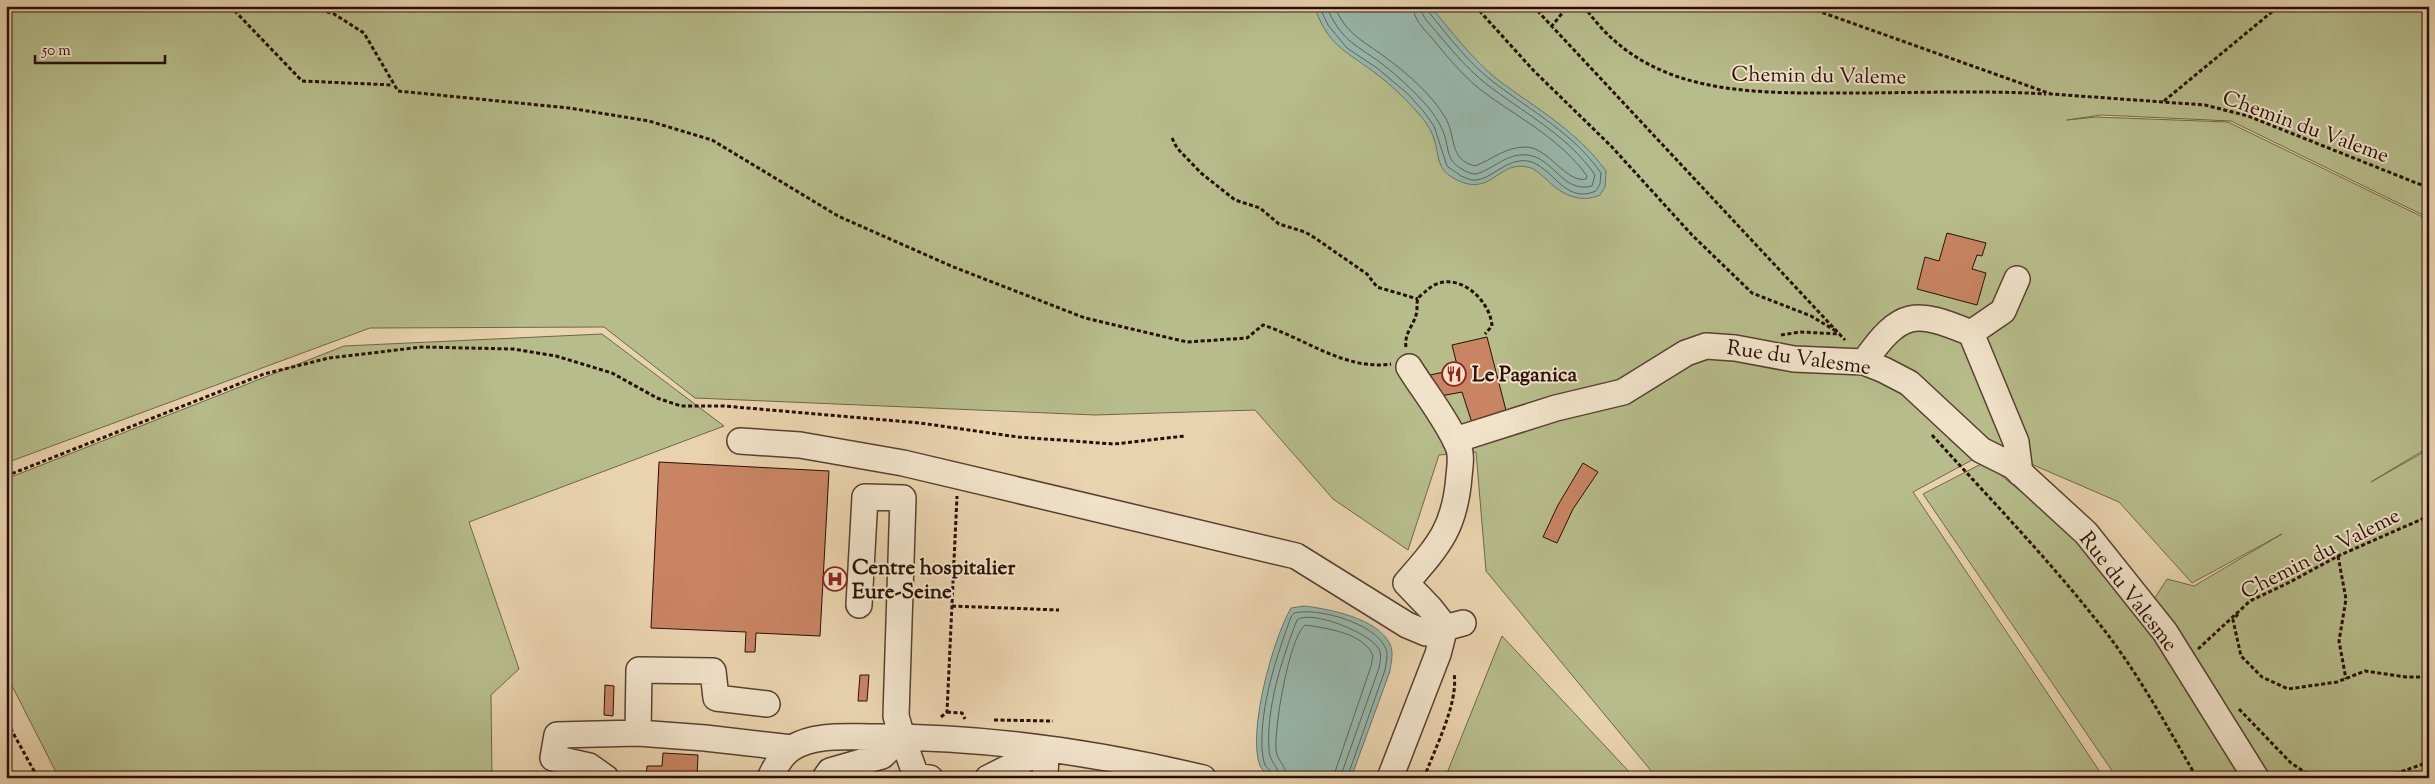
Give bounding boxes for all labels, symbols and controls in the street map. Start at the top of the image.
scale bar [35,32,165,64]
text: 50 m [41,41,71,62]
street label: Chemin du Valeme [1731,60,1907,94]
street label: Chemin du Valeme [2218,84,2393,172]
street label: Rue du Valesme [1725,334,1873,384]
restaurant icon: Le Paganica [1441,361,1467,387]
place label: Le Paganica [1472,361,1578,391]
street label: Chemin du Valeme [2236,502,2406,608]
street label: Rue du Valesme [2071,526,2184,659]
place label: Centre hospitalier Eure-Seine [852,554,1015,608]
hospital icon: Centre hospitalier Eure-Seine [822,566,848,592]

